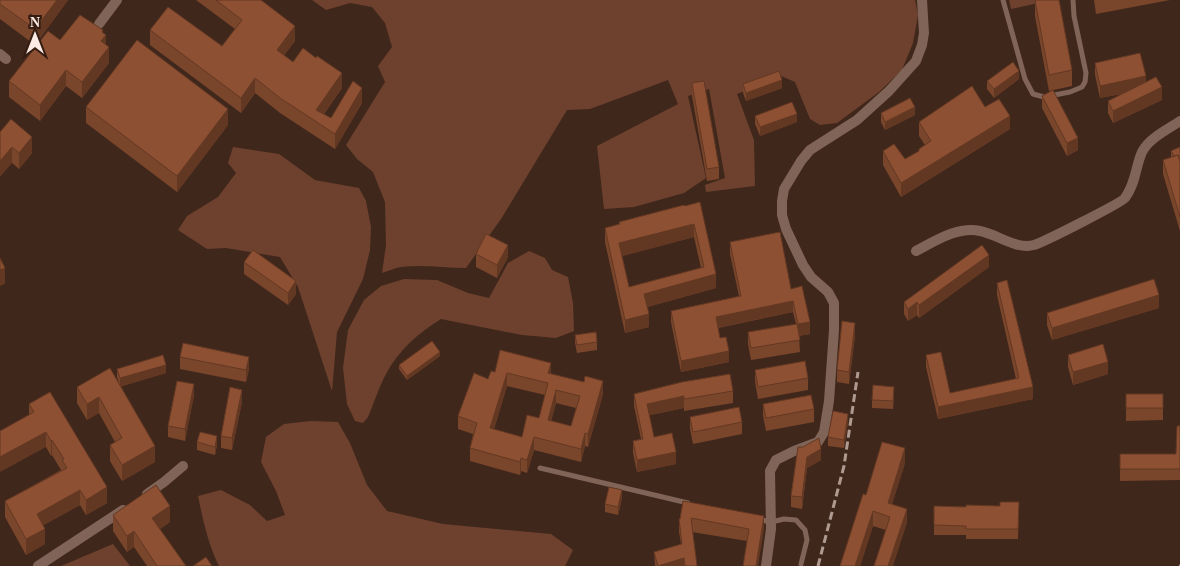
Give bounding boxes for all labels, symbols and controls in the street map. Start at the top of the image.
north arrow [10,10,60,60]
text: N [30,15,40,30]

